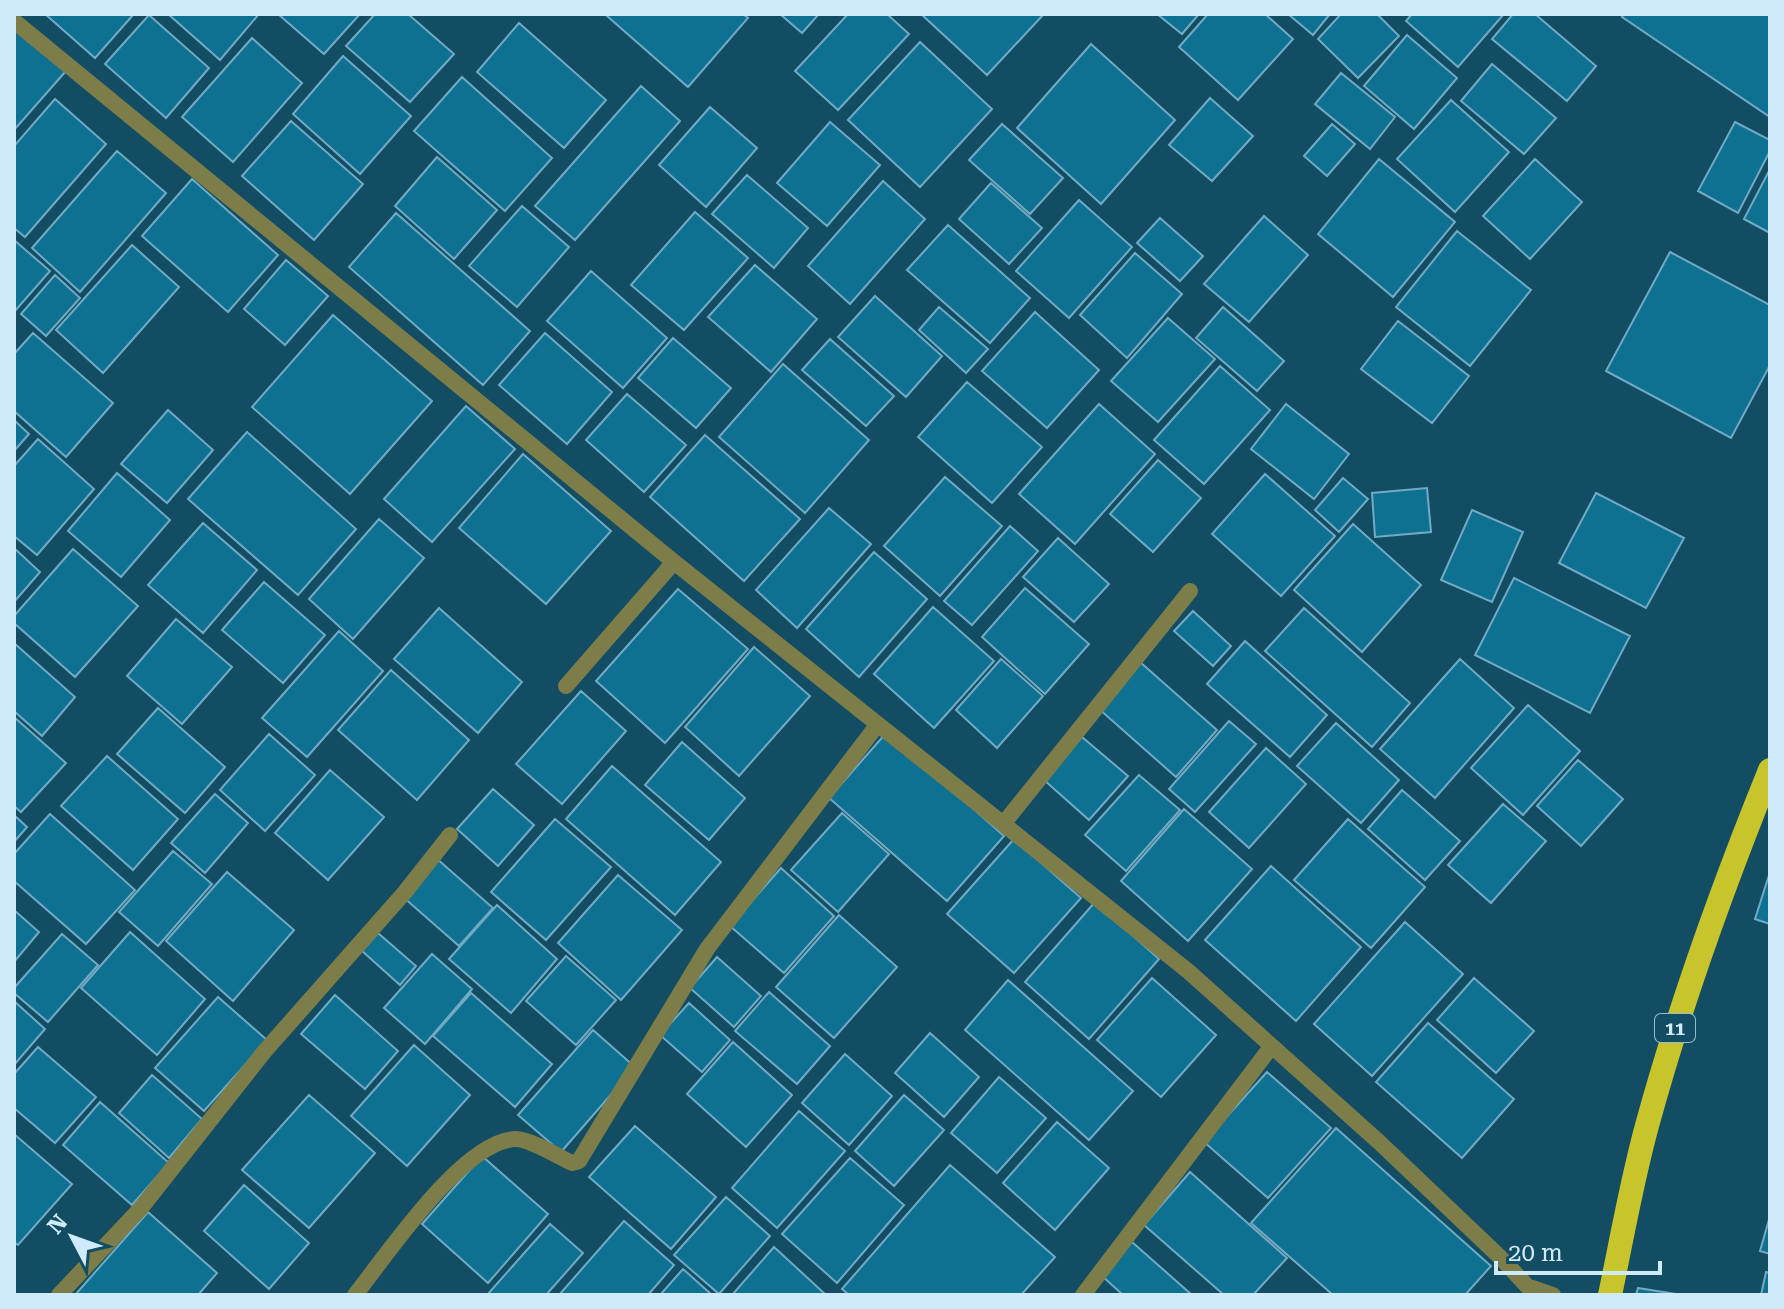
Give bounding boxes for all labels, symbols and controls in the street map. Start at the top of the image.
road number: 11 [1655,1014,1695,1042]
north arrow [32,1197,112,1277]
text: N [42,1210,72,1239]
scale bar [1496,1225,1660,1275]
text: 20 m [1508,1239,1563,1267]

